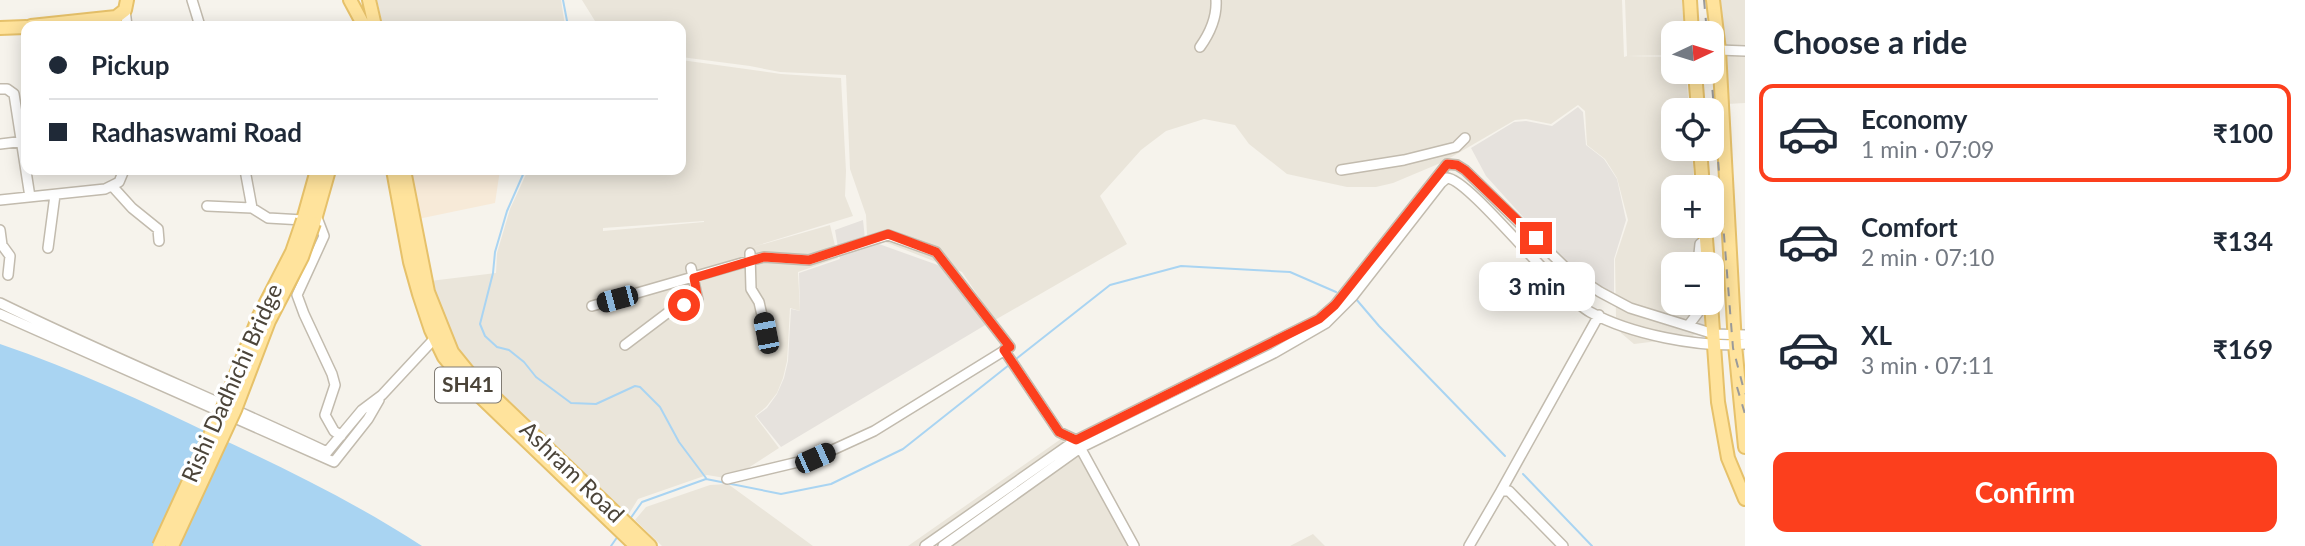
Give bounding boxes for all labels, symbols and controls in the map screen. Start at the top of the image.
north arrow [1661,21,1724,84]
map controls [1661,21,1724,315]
text: Choose a ride [1773,22,1967,61]
text: Pickup [91,49,170,81]
button: locate [1661,98,1724,161]
icon: car [1777,102,1840,165]
text: Economy [1861,103,1967,135]
text: Radhaswami Road [91,116,302,148]
text: ₹100 [2213,117,2273,149]
text: 1 min · 07:09 [1861,135,1994,163]
button: + [1661,175,1724,238]
icon: car [1777,210,1840,273]
text: Comfort [1861,211,1958,243]
route end [1520,222,1552,254]
text: ₹134 [2213,225,2273,257]
text: 2 min · 07:10 [1861,243,1994,271]
button: − [1661,252,1724,315]
callout: 3 min [1478,262,1594,312]
text: 3 min [1508,272,1566,300]
street label: Rishi Dadhichi Bridge [175,279,287,486]
car [594,283,641,315]
route start [668,289,700,321]
car [752,310,781,356]
icon: car [1777,318,1840,381]
text: XL [1861,319,1892,351]
text: ₹169 [2213,333,2273,365]
text: 3 min · 07:11 [1861,351,1994,379]
road number: SH41 [435,368,501,402]
street label: Ashram Road [515,415,631,528]
car [792,440,839,476]
button: Confirm [1773,452,2277,532]

